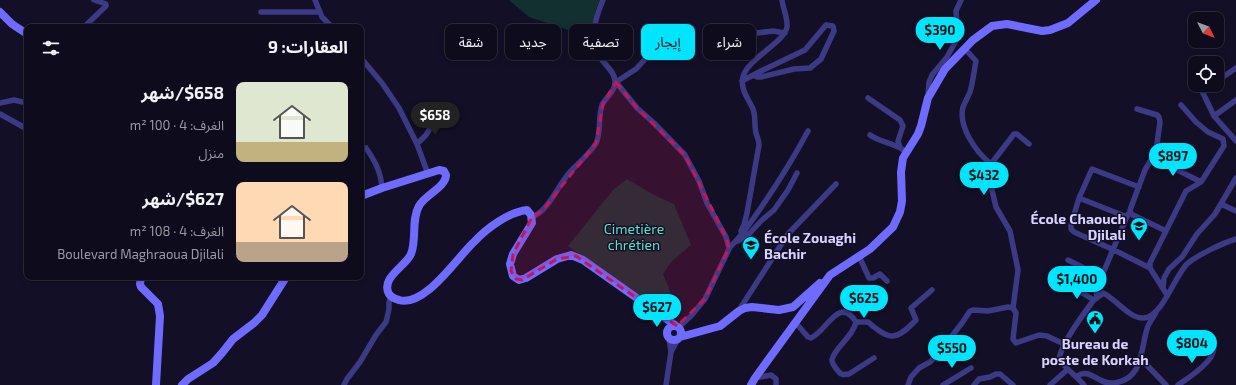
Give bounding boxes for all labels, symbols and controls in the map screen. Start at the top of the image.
north arrow [1188,12,1224,48]
map controls [1188,12,1224,92]
pin: $390 [916,17,964,51]
text: $390 [925,22,955,38]
chip: شقة [445,24,497,60]
chip: جديد [505,24,561,60]
chip: تصفية [569,24,633,60]
chip: إيجار [641,24,695,60]
chip: شراء [703,24,756,60]
text: العقارات: 9 [268,36,348,56]
icon: filters [40,37,62,59]
button: locate [1188,56,1224,92]
text: $658/شهر [141,82,224,102]
icon: home [268,98,316,146]
pin: $658 [411,102,459,136]
text: $658 [420,107,450,123]
text: الغرف: 4 · 100 m² [130,117,224,133]
pin: $897 [1149,143,1197,177]
text: منزل [199,145,224,161]
text: $897 [1158,148,1188,164]
pin: $432 [960,162,1008,196]
text: $432 [969,167,999,183]
text: $627/شهر [142,188,224,208]
icon: home [268,198,316,246]
place label: École Chaouch Djilali [1030,210,1126,243]
school or university icon: École Chaouch Djilali [1129,216,1149,241]
park label: Cimetière chrétien [604,220,664,253]
text: الغرف: 4 · 108 m² [130,223,224,239]
place label: École Zouaghi Bachir [764,229,856,262]
school or university icon: École Zouaghi Bachir [741,235,761,260]
text: Boulevard Maghraoua Djilali [57,246,224,262]
pin: $1,400 [1044,266,1110,300]
text: $1,400 [1057,271,1097,287]
pin: $625 [840,285,888,319]
text: $625 [849,290,879,306]
pin: $627 [633,294,681,328]
text: $627 [642,299,672,315]
public building icon: Bureau de poste de Korkah [1085,309,1105,334]
pin: $804 [1168,330,1216,364]
pin: $550 [928,335,976,369]
place label: Bureau de poste de Korkah [1041,335,1149,368]
text: $804 [1176,335,1208,351]
text: $550 [937,340,967,356]

